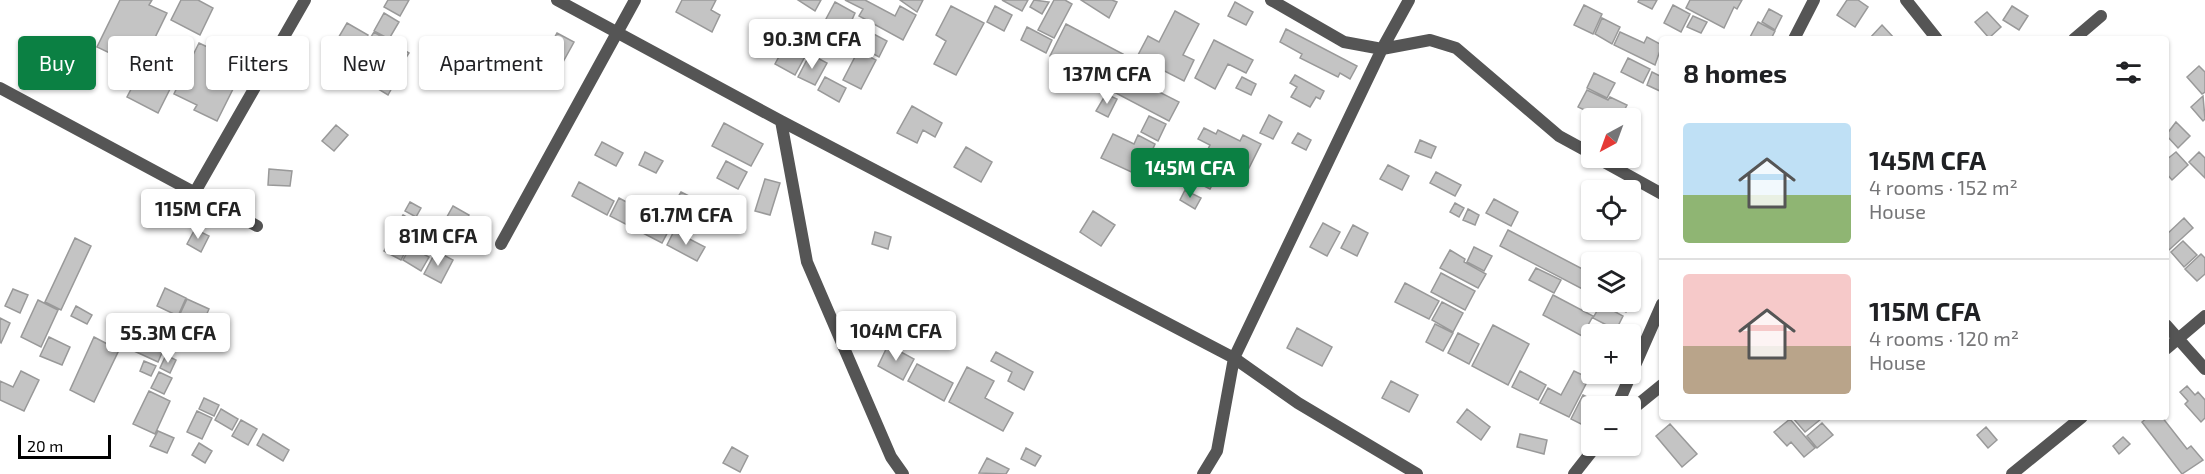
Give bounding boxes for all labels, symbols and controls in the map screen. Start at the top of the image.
pin: 90.3M CFA [743,19,881,70]
text: 90.3M CFA [763,26,861,50]
chip: Buy [18,36,96,90]
chip: Rent [108,36,194,90]
chip: Filters [206,36,309,90]
chip: New [321,36,407,90]
chip: Apartment [419,36,564,90]
pin: 137M CFA [1045,54,1169,105]
icon: filters [2112,56,2145,89]
text: 8 homes [1683,57,1787,88]
text: 137M CFA [1063,61,1151,85]
north arrow [1581,108,1641,168]
map controls [1581,108,1641,456]
text: 145M CFA [1869,144,1986,175]
icon: home [1731,147,1803,219]
pin: 145M CFA [1128,148,1252,199]
text: 145M CFA [1145,155,1235,179]
text: 4 rooms · 152 m² [1869,175,2018,199]
button: locate [1581,180,1641,240]
pin: 115M CFA [136,189,260,240]
pin: 61.7M CFA [617,195,755,246]
text: 115M CFA [155,196,241,220]
text: House [1869,199,1926,223]
text: 61.7M CFA [640,202,732,226]
pin: 81M CFA [383,216,493,267]
text: 81M CFA [399,223,477,247]
button: layers [1581,252,1641,312]
text: 115M CFA [1869,295,1981,326]
icon: home [1731,298,1803,370]
pin: 104M CFA [834,311,958,362]
pin: 55.3M CFA [99,313,237,364]
text: 104M CFA [850,318,942,342]
text: 55.3M CFA [120,320,216,344]
button: + [1581,324,1641,384]
text: 4 rooms · 120 m² [1869,326,2019,350]
text: House [1869,350,1926,374]
button: − [1581,396,1641,456]
scale bar [18,432,111,460]
text: 20 m [27,436,63,455]

